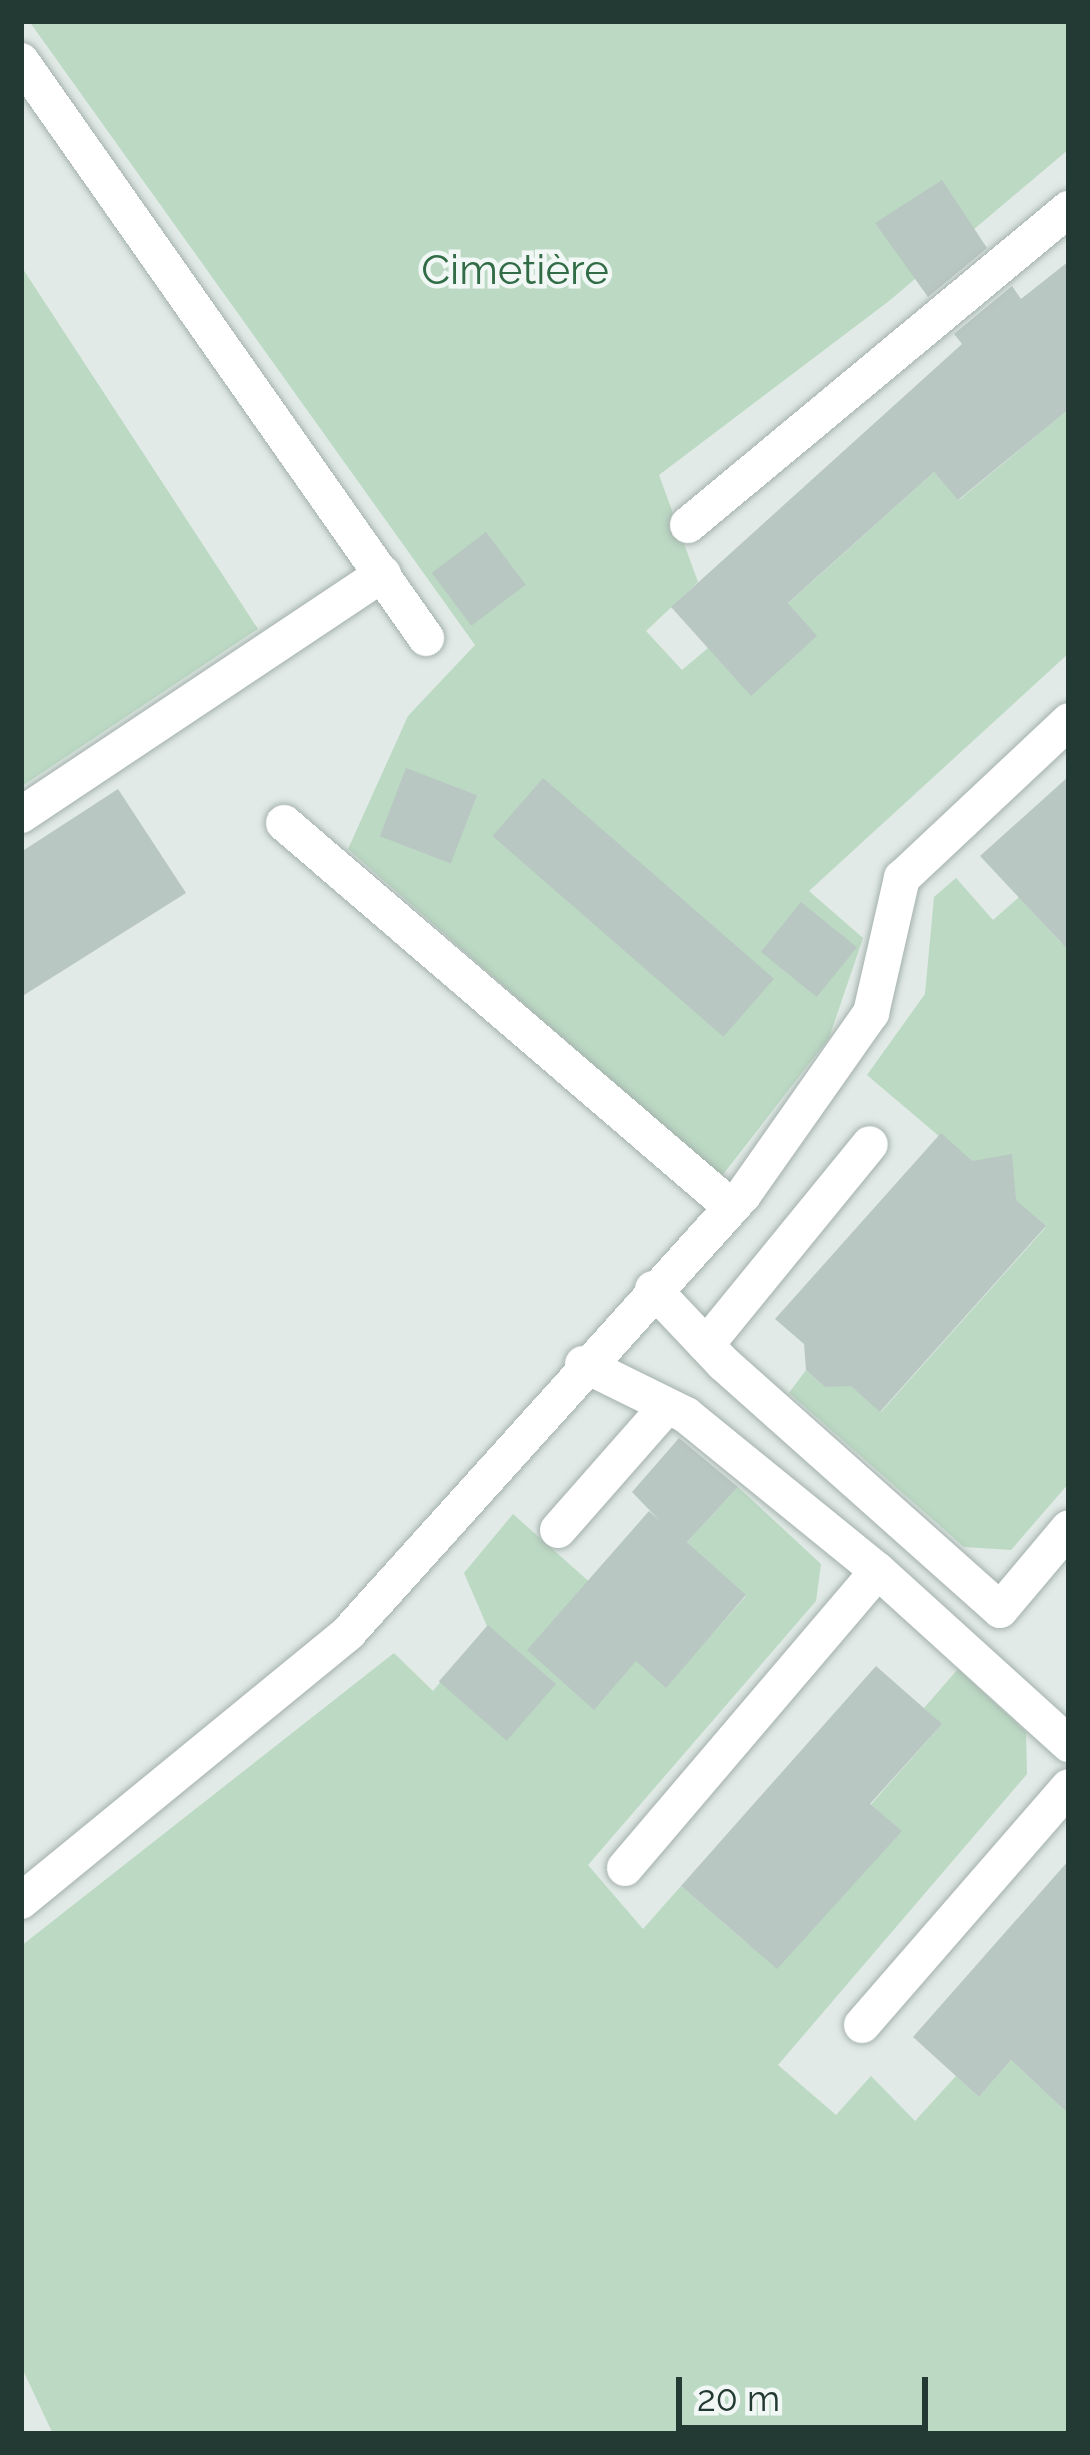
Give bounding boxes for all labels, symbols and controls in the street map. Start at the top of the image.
park label: Cimetière [421,245,609,295]
scale bar [682,2353,934,2427]
text: 20 m [697,2377,780,2419]

